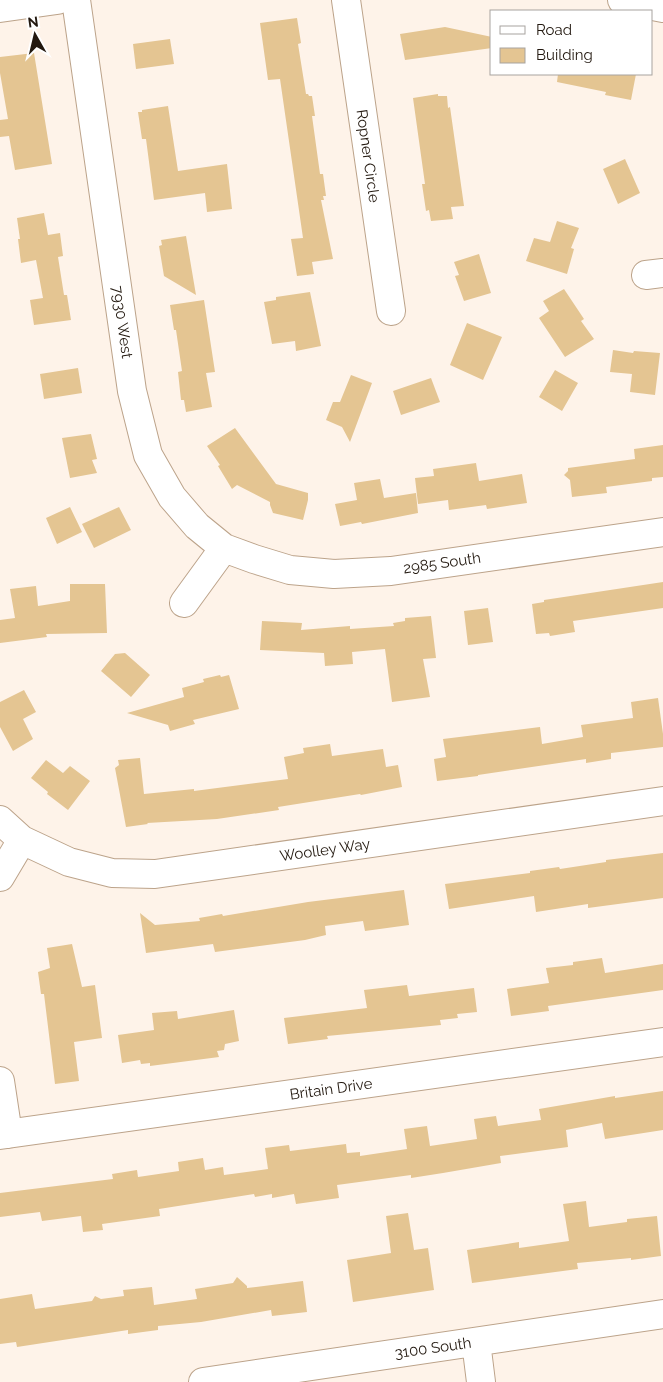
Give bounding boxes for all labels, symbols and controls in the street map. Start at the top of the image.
north arrow [10,10,60,60]
legend [490,10,653,75]
text: N [27,13,40,31]
text: Road [536,21,572,39]
text: Building [536,46,593,64]
street label: Ropner Circle [353,108,383,204]
street label: 7930 West [108,285,136,359]
street label: 2985 South [402,549,482,577]
street label: Woolley Way [279,835,371,865]
street label: Britain Drive [288,1074,374,1104]
street label: 3100 South [393,1334,473,1362]

